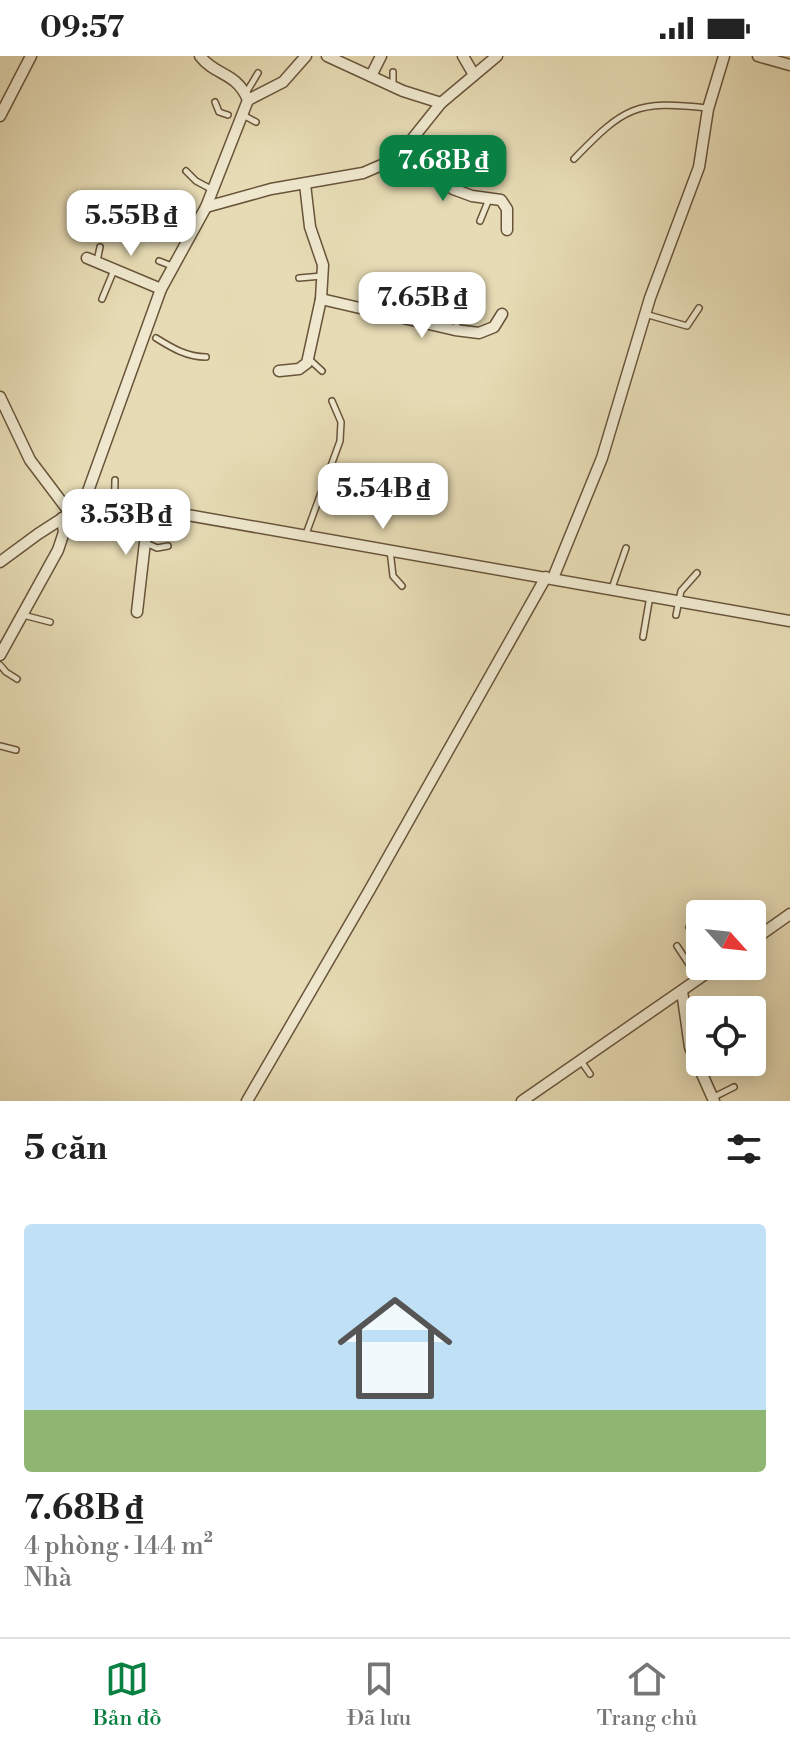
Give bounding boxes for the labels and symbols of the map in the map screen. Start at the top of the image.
pin: 7.68B ₫ [369,135,517,203]
pin: 5.55B ₫ [57,190,205,258]
pin: 7.65B ₫ [348,272,496,340]
pin: 5.54B ₫ [309,463,457,531]
pin: 3.53B ₫ [52,489,200,557]
north arrow [686,900,766,980]

